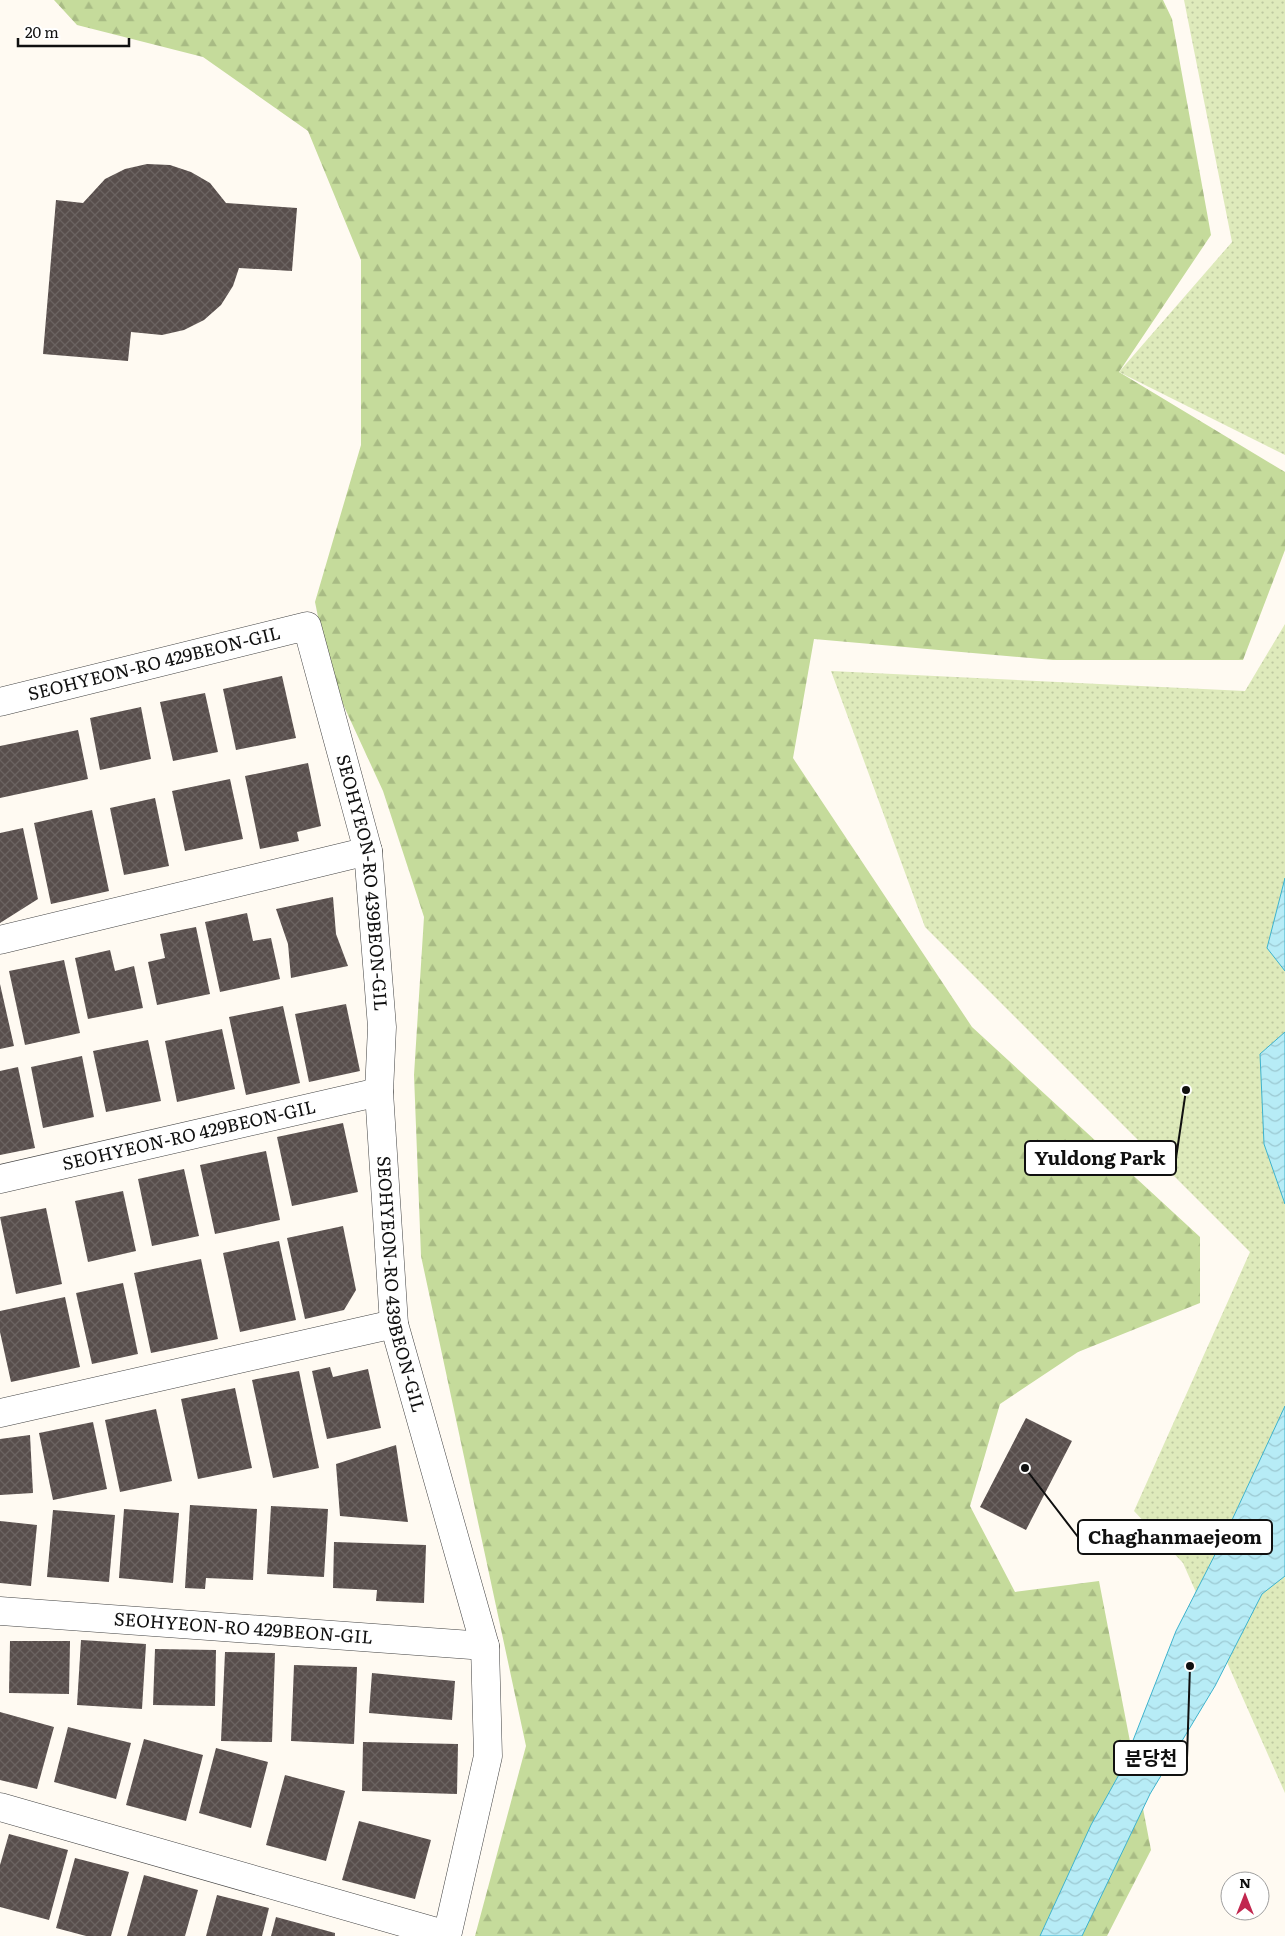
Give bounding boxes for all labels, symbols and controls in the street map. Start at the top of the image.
scale bar [18,15,129,47]
text: 20 m [25,20,59,43]
street label: SEOHYEON-RO 429BEON-GIL [25,618,283,707]
street label: SEOHYEON-RO 439BEON-GIL [330,751,396,1012]
street label: SEOHYEON-RO 429BEON-GIL [59,1092,318,1176]
callout: Yuldong Park [1025,1141,1176,1175]
text: Yuldong Park [1035,1143,1166,1171]
street label: SEOHYEON-RO 439BEON-GIL [371,1155,433,1415]
callout: Chaghanmaejeom [1078,1520,1272,1554]
text: Chaghanmaejeom [1088,1522,1262,1550]
street label: SEOHYEON-RO 429BEON-GIL [113,1604,374,1650]
callout: 분당천 [1114,1741,1187,1775]
text: 분당천 [1125,1743,1177,1771]
north arrow [1220,1871,1270,1921]
text: N [1239,1872,1251,1892]

